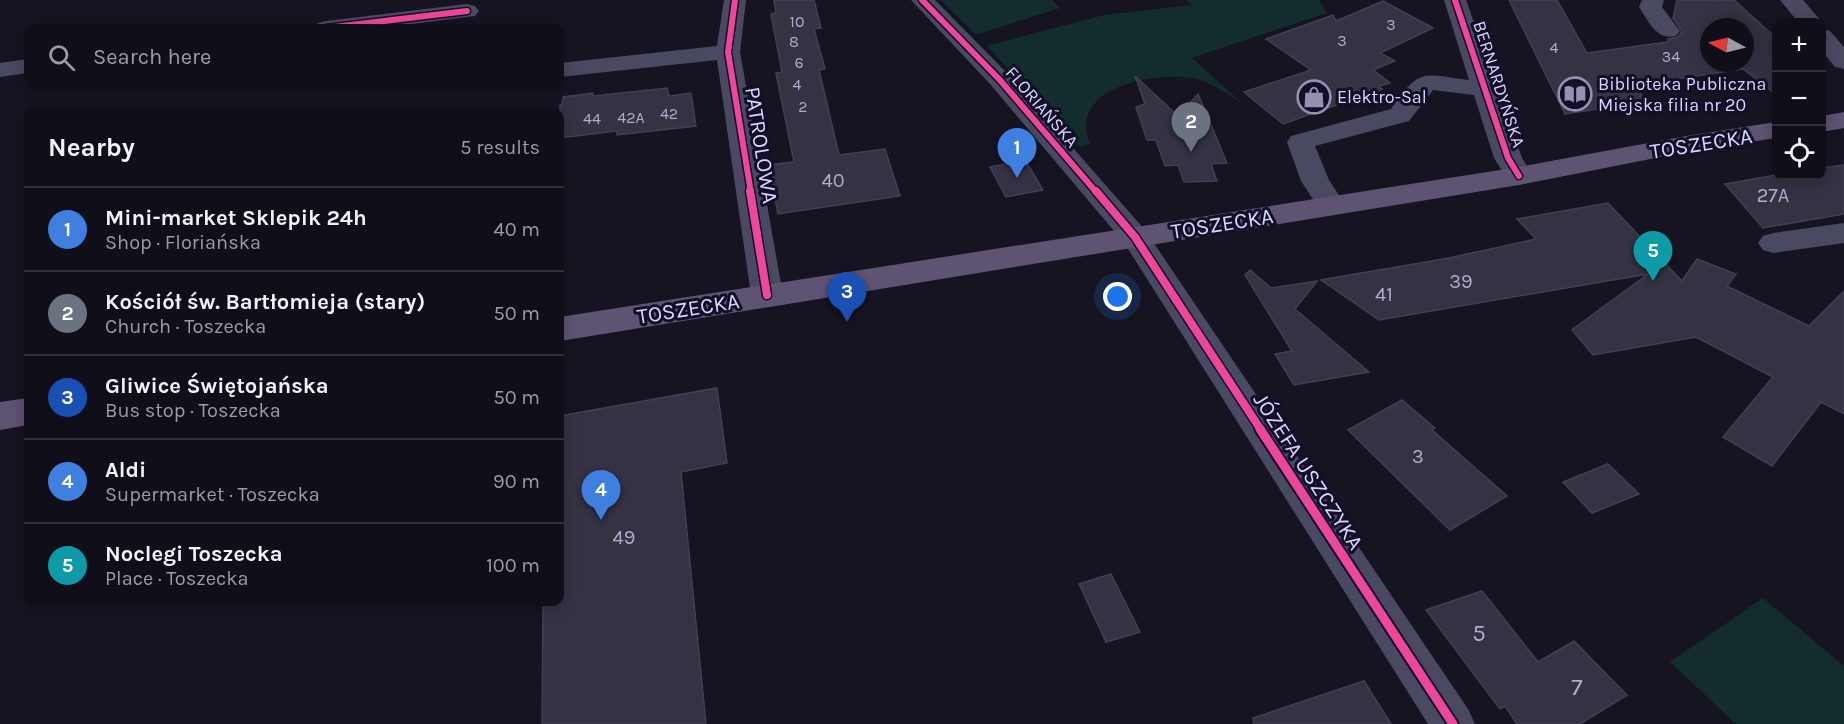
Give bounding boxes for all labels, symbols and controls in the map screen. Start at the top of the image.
house number: 10 [790,12,804,31]
house number: 3 [1386,15,1396,34]
street label: BERNARDYŃSKA [1468,18,1531,150]
north arrow [1700,18,1754,72]
map controls [1772,18,1826,180]
button: + [1772,18,1826,72]
search box [24,24,564,90]
house number: 3 [1337,31,1347,50]
house number: 8 [789,32,799,51]
house number: 4 [1550,38,1559,57]
icon: search [45,41,78,74]
text: Search here [93,44,211,70]
house number: 34 [1662,47,1680,66]
house number: 6 [794,53,804,72]
street label: FLORIAŃSKA [1001,61,1084,152]
button: − [1772,72,1826,126]
place label: Biblioteka Publiczna Miejska filia nr 20 [1598,73,1766,116]
house number: 4 [793,75,802,94]
library icon: Biblioteka Publiczna Miejska filia nr 20 [1557,76,1593,112]
shop icon: Elektro-Sal [1296,79,1332,115]
street label: PATROLOWA [739,85,783,206]
place label: Elektro-Sal [1337,86,1427,108]
house number: 2 [798,97,808,116]
pin: 2 [1172,102,1210,152]
house number: 42 [660,104,678,123]
house number: 42A [617,108,645,127]
house number: 44 [583,109,601,128]
street label: TOSZECKA [1648,123,1755,165]
button: locate [1772,126,1826,180]
pin: 1 [998,128,1036,178]
text: Nearby [48,132,135,163]
text: 5 results [460,136,540,159]
house number: 40 [821,169,845,192]
house number: 27A [1757,184,1789,207]
street label: TOSZECKA [1169,203,1276,245]
text: Mini-market Sklepik 24h [105,205,367,231]
text: 1 [64,218,71,241]
text: 40 m [494,218,540,241]
text: Shop · Floriańska [105,231,261,254]
pin: 5 [1634,232,1672,281]
house number: 39 [1449,270,1473,293]
pin: 3 [828,272,866,322]
your location [1103,282,1132,311]
house number: 41 [1375,283,1393,306]
street label: TOSZECKA [635,288,742,330]
text: Kościół św. Bartłomieja (stary) [105,289,425,315]
text: 2 [61,302,74,325]
text: 50 m [493,302,540,325]
text: Church · Toszecka [105,315,266,338]
text: Gliwice Świętojańska [105,373,329,399]
text: 3 [61,386,74,409]
text: 50 m [493,386,540,409]
street label: JÓZEFA USZCZYKA [1248,388,1370,555]
text: Bus stop · Toszecka [105,399,281,422]
house number: 3 [1412,445,1424,468]
text: Aldi [105,457,146,483]
text: 4 [62,470,73,493]
text: 90 m [493,470,540,493]
pin: 4 [582,470,620,520]
text: Supermarket · Toszecka [105,483,320,506]
house number: 49 [613,526,635,549]
text: Noclegi Toszecka [105,541,283,567]
text: 5 [62,554,73,577]
text: 100 m [486,554,540,577]
text: Place · Toszecka [105,567,249,590]
house number: 5 [1472,619,1486,647]
house number: 7 [1571,673,1583,701]

